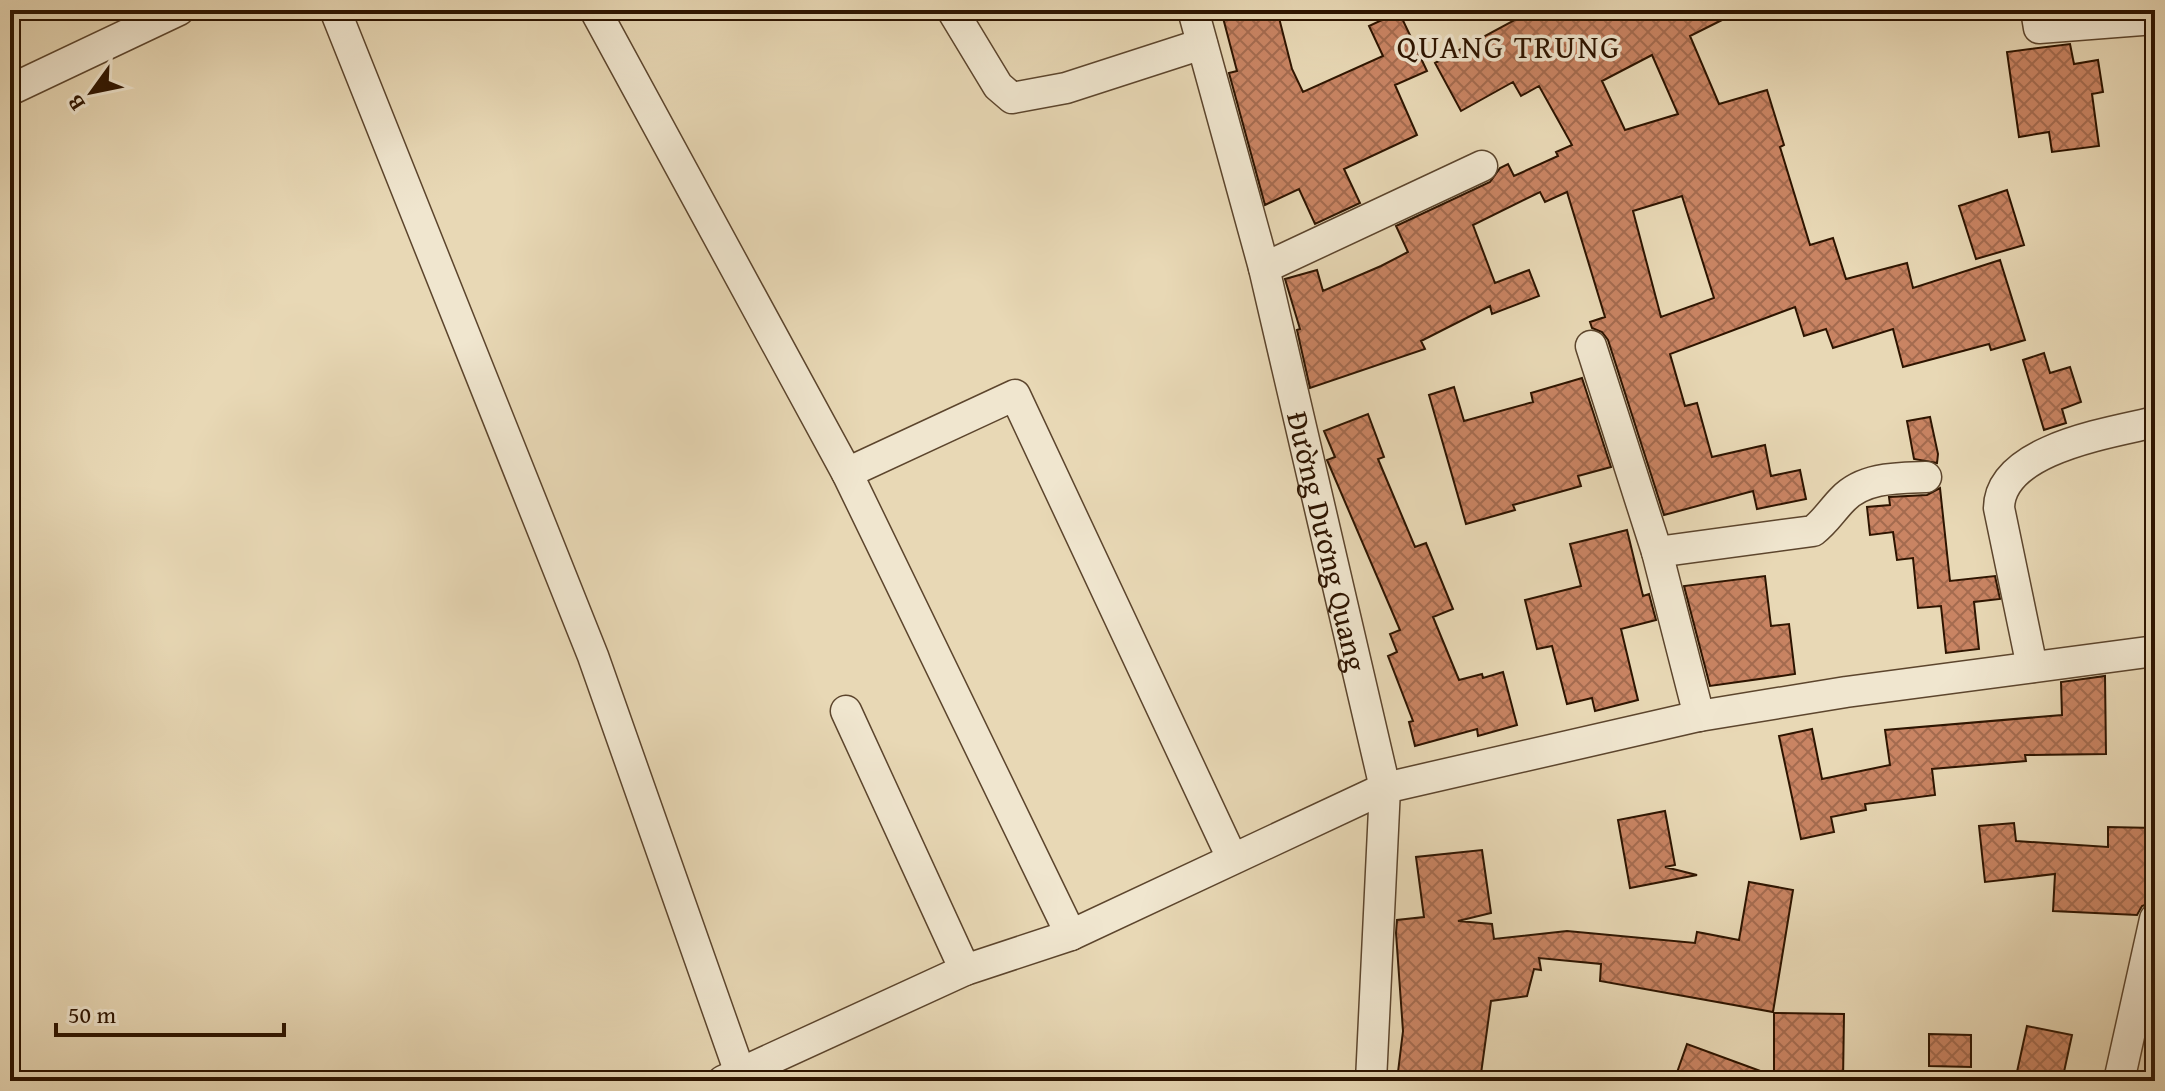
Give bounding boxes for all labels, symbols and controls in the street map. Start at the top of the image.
district label: QUANG TRUNG [1397,23,1621,70]
north arrow [52,52,132,132]
text: B [58,88,92,117]
street label: Đường Dương Quang [1276,407,1379,675]
scale bar [56,987,284,1037]
text: 50 m [68,997,116,1032]

